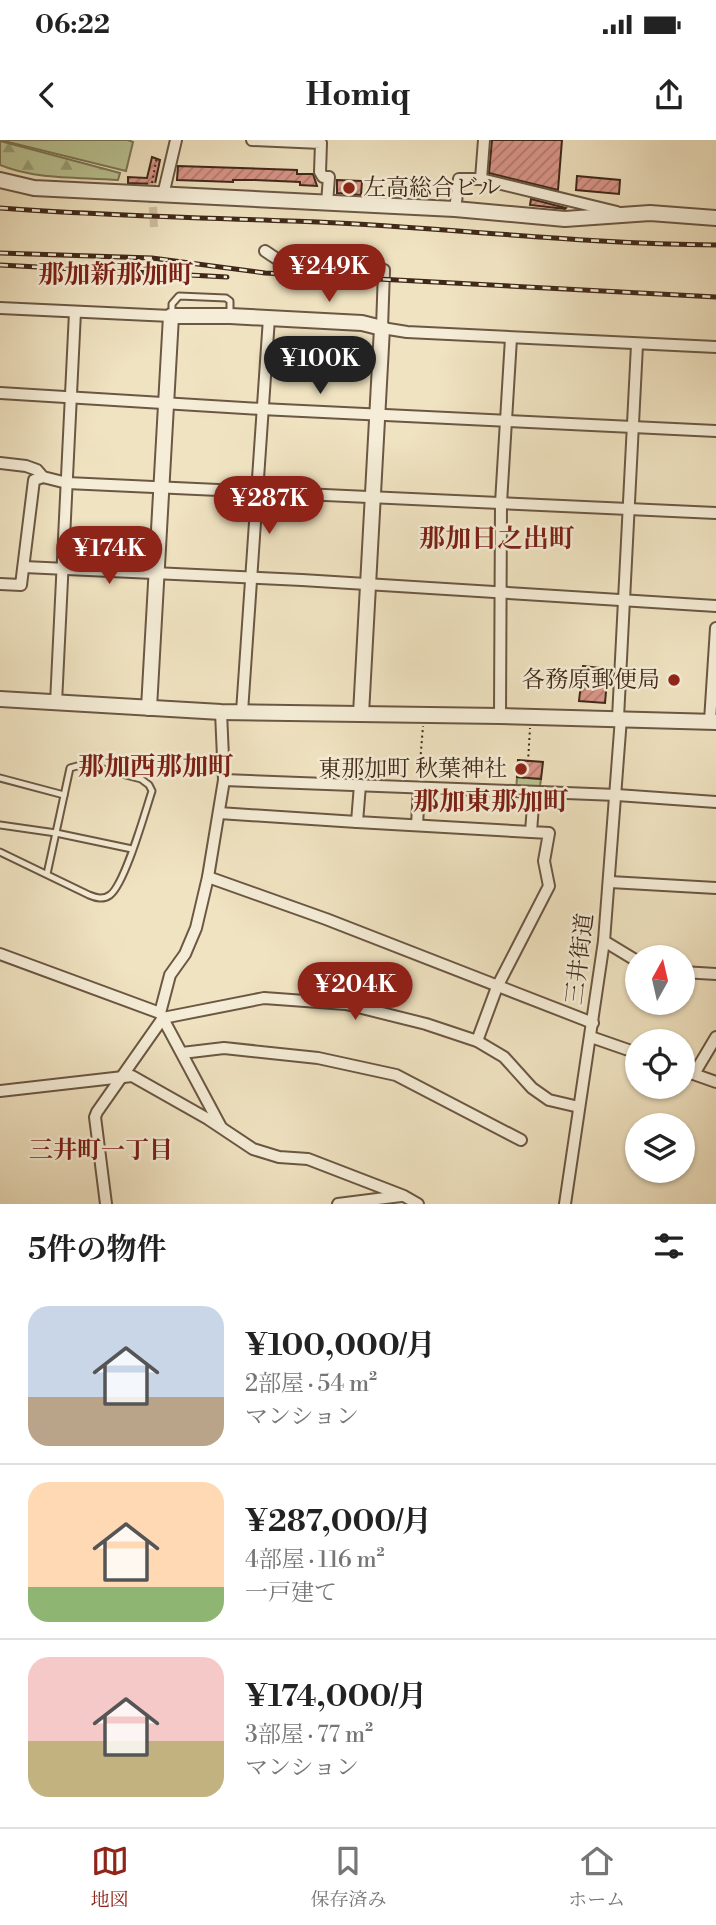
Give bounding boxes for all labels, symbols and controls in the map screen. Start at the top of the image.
text: 06:22 [35,9,110,41]
text: Homiq [306,75,410,115]
icon: back [28,76,66,114]
icon: share [650,76,688,114]
place label: 左高総合ビル [363,174,501,202]
marker: 左高総合ビル [341,180,357,196]
pin: ¥249K [280,244,378,304]
text: ¥249K [289,253,369,281]
district label: 那加新那加町 [38,259,194,291]
pin: ¥100K [271,336,369,396]
text: ¥100K [280,345,360,373]
pin: ¥287K [220,476,318,536]
text: ¥287K [230,485,308,513]
district label: 那加日之出町 [419,523,575,555]
pin: ¥174K [60,526,158,586]
text: ¥174K [72,535,146,563]
place label: 各務原郵便局 [522,666,660,694]
marker: 各務原郵便局 [666,672,682,688]
district label: 那加西那加町 [78,751,234,783]
place label: 東那加町 秋葉神社 [318,755,507,783]
marker: 東那加町 秋葉神社 [513,761,529,777]
district label: 那加東那加町 [413,786,569,818]
street label: 三井街道 [560,912,600,1006]
north arrow [625,945,695,1015]
map controls [625,945,695,1183]
pin: ¥204K [306,962,404,1022]
text: ¥204K [314,971,396,999]
button: locate [625,1029,695,1099]
button: layers [625,1113,695,1183]
district label: 三井町一丁目 [29,1136,173,1166]
icon: filters [650,1227,688,1265]
text: 5件の物件 [28,1231,167,1269]
text: ¥100,000/月 [245,1327,435,1365]
icon: home [84,1334,168,1418]
text: 2部屋 · 54 m² [245,1370,377,1398]
text: マンション [245,1403,359,1431]
text: ¥287,000/月 [245,1503,432,1541]
icon: home [84,1510,168,1594]
text: 4部屋 · 116 m² [245,1546,385,1574]
text: 一戸建て [245,1579,337,1607]
text: ¥174,000/月 [245,1678,427,1716]
icon: home [84,1685,168,1769]
text: 3部屋 · 77 m² [245,1721,373,1749]
text: マンション [245,1754,359,1782]
tab: 地図 [91,1842,129,1912]
tab: 保存済み [310,1842,386,1912]
tab: ホーム [568,1842,625,1912]

